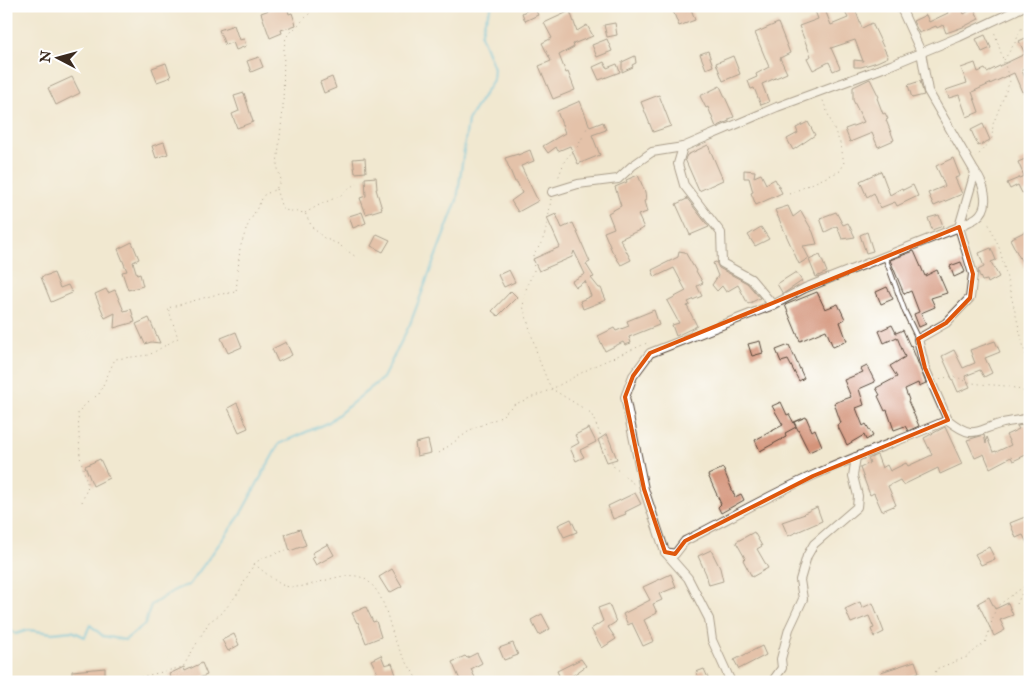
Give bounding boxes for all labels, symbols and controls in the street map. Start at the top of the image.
north arrow [32,32,82,82]
text: N [36,50,55,63]

